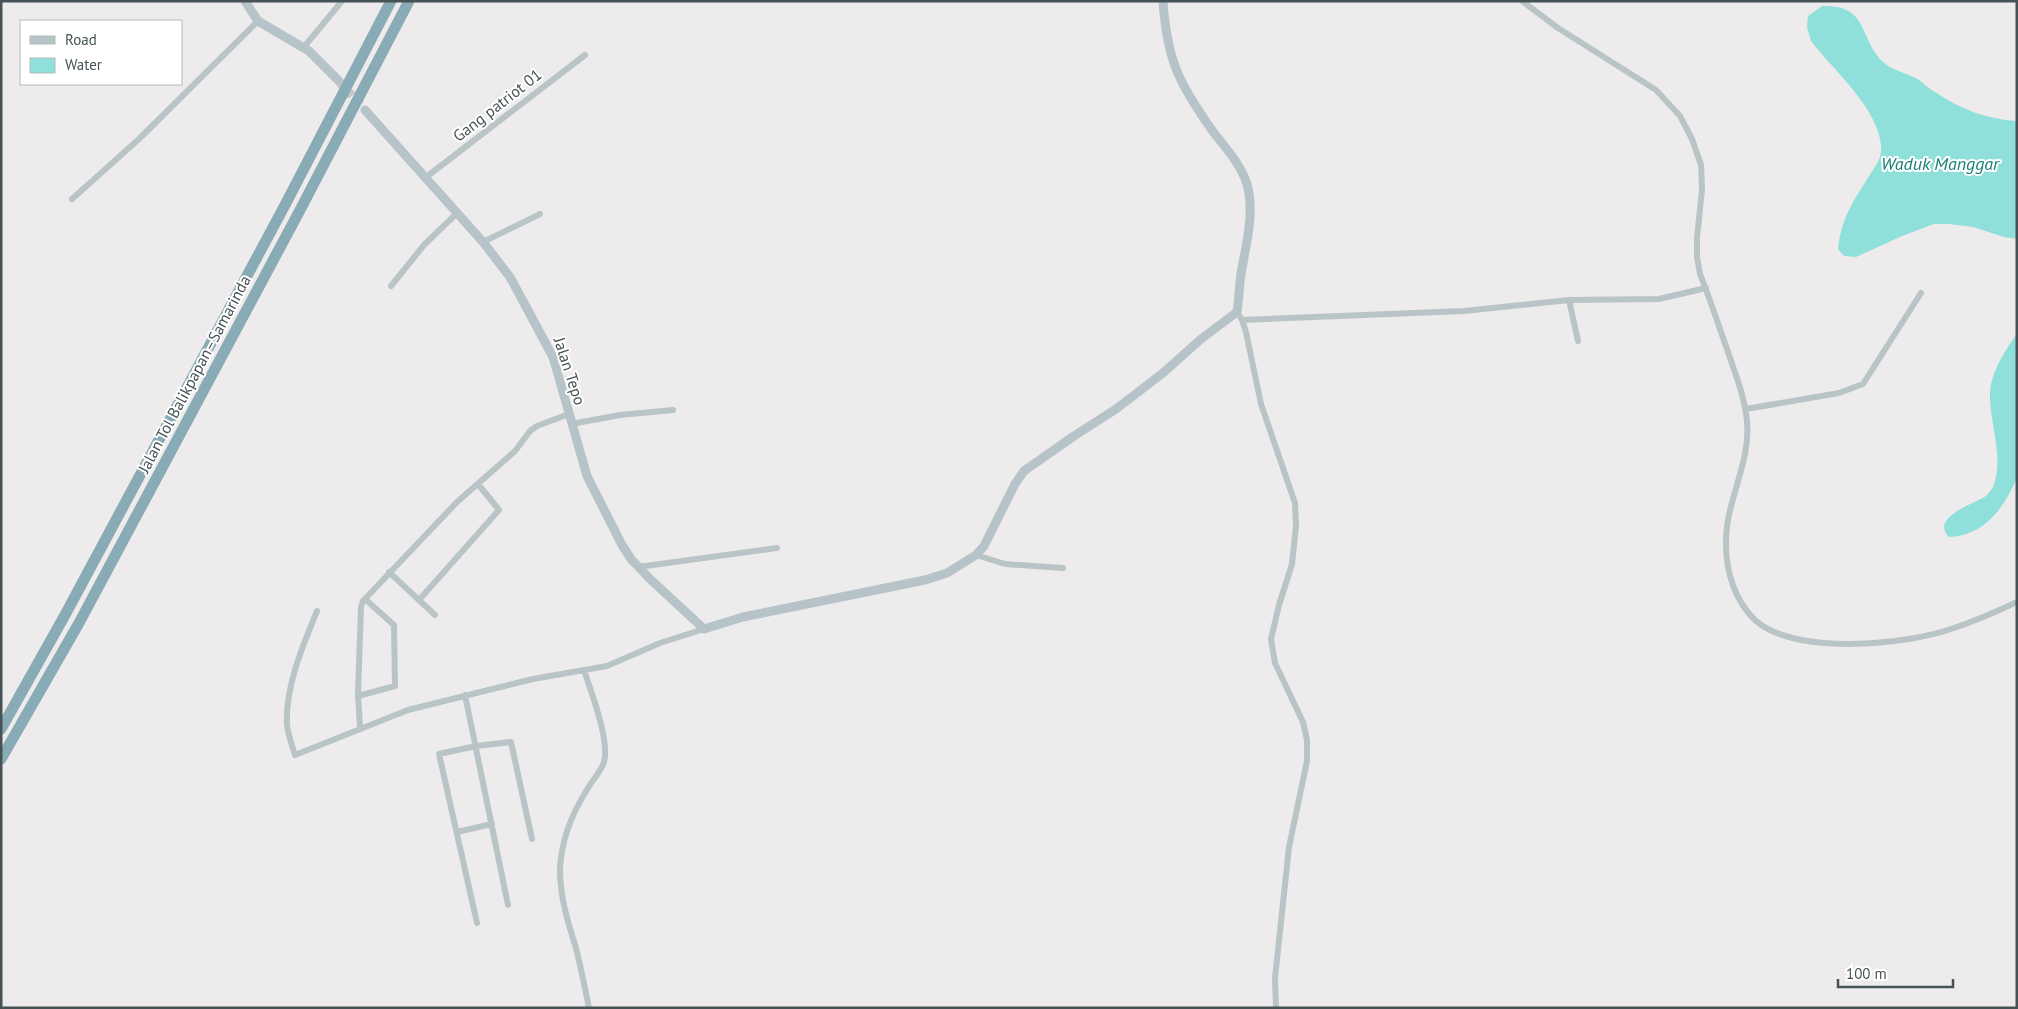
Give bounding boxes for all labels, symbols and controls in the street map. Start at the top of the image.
legend [20,20,182,85]
text: Road [65,30,97,49]
text: Water [65,55,102,74]
street label: Gang patriot 01 [449,64,545,146]
water label: Waduk Manggar [1881,152,2000,175]
street label: Jalan Tol Balikpapan–Samarinda [133,272,255,477]
street label: Jalan Tepo [549,334,590,407]
scale bar [1838,956,1953,988]
text: 100 m [1846,964,1887,983]

